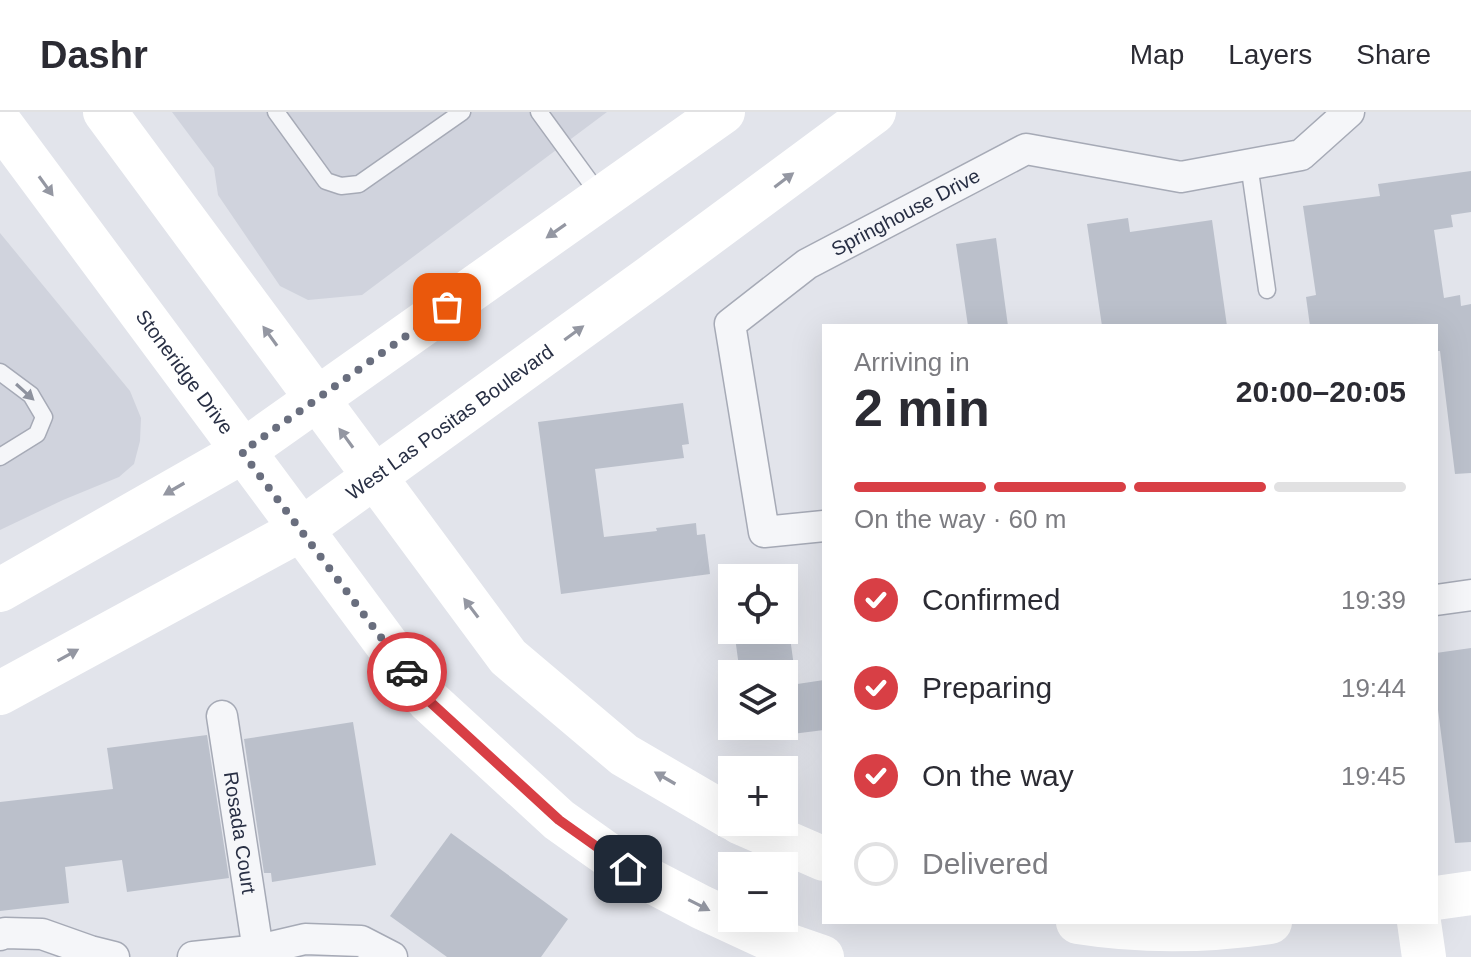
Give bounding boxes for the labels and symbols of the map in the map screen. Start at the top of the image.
street label: Springhouse Drive [828,164,984,260]
one-way arrow [774,172,795,188]
one-way arrow [38,176,54,196]
one-way arrow [545,223,566,238]
pin [413,273,481,341]
street label: Stoneridge Drive [131,306,238,438]
one-way arrow [263,325,279,346]
one-way arrow [563,325,585,341]
street label: West Las Positas Boulevard [342,340,557,504]
one-way arrow [15,382,34,400]
one-way arrow [338,427,354,449]
one-way arrow [163,482,185,496]
one-way arrow [464,598,480,618]
courier [367,632,447,712]
one-way arrow [57,648,80,662]
street label: Rosada Court [220,770,260,896]
one-way arrow [654,772,676,786]
pin [594,835,662,903]
one-way arrow [687,899,710,912]

